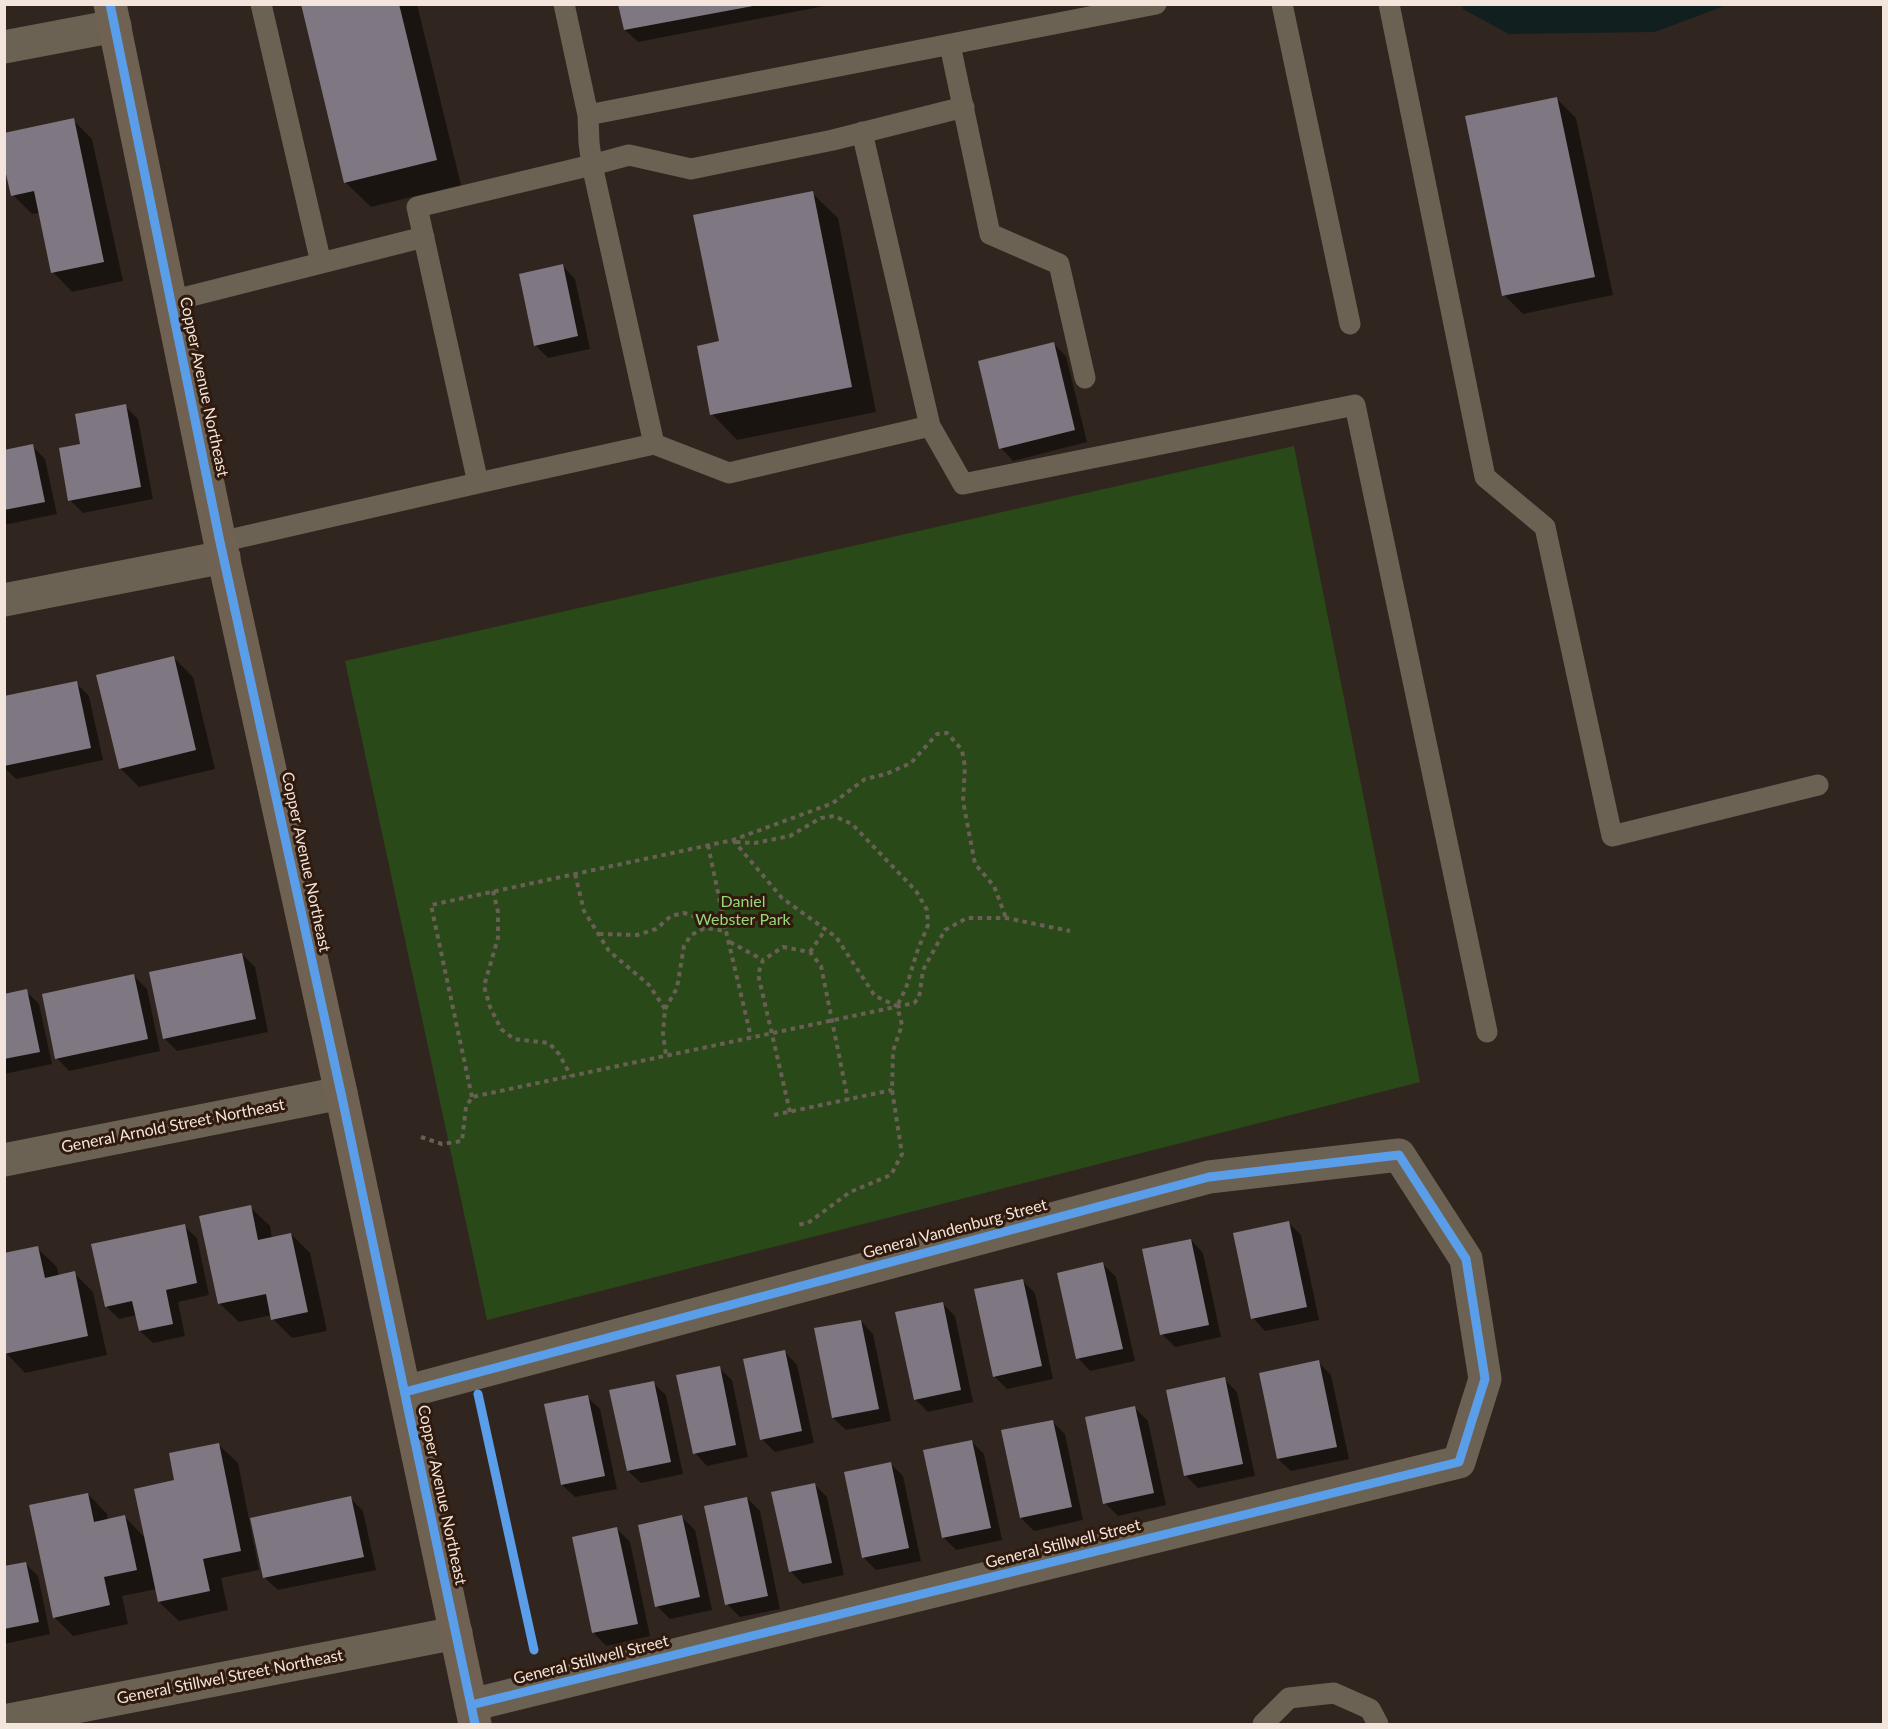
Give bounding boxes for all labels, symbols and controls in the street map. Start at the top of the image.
street label: Copper Avenue Northeast [176,295,232,479]
street label: Copper Avenue Northeast [278,770,334,954]
park label: Daniel Webster Park [695,892,791,930]
street label: General Arnold Street Northeast [60,1095,286,1157]
street label: General Vandenburg Street [861,1195,1049,1263]
street label: Copper Avenue Northeast [414,1403,470,1587]
street label: General Stillwell Street [983,1515,1143,1573]
street label: General Stillwell Street [511,1631,671,1689]
street label: General Stillwel Street Northeast [115,1646,345,1708]

